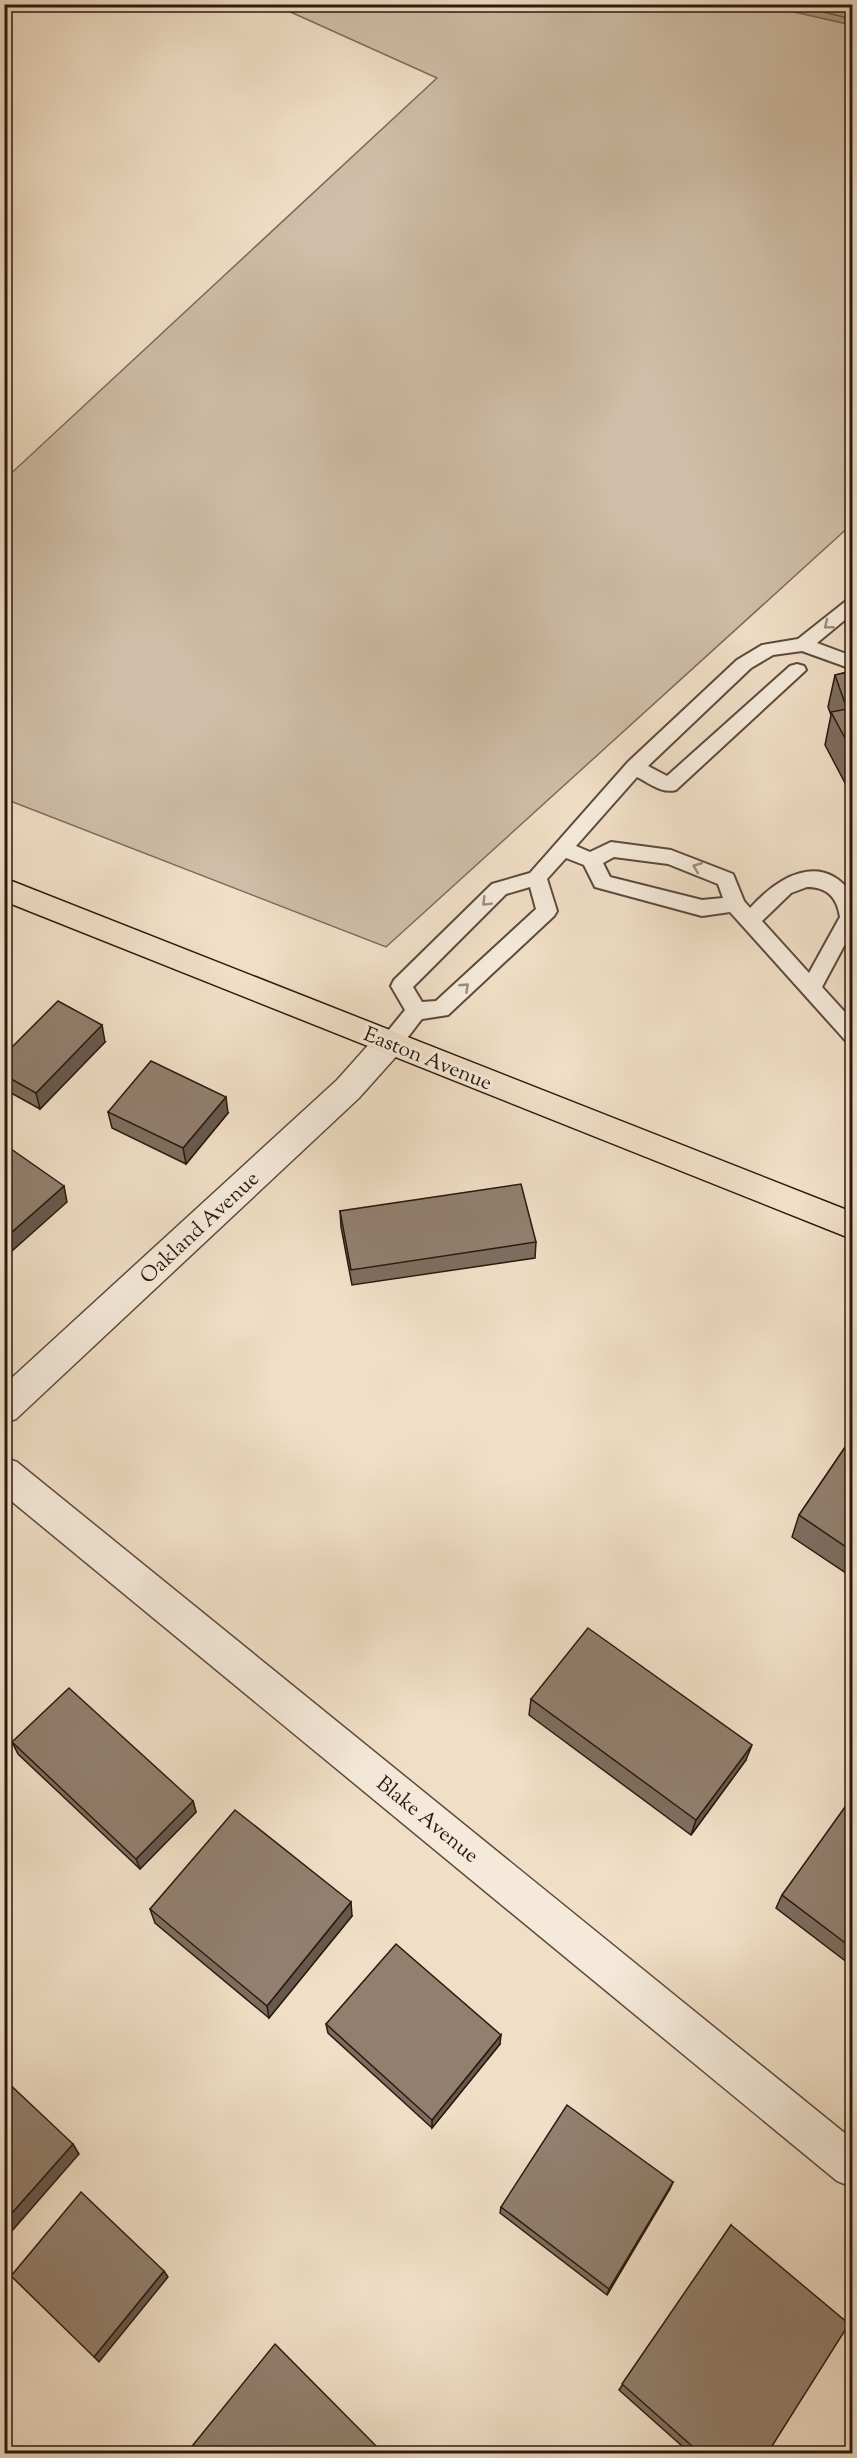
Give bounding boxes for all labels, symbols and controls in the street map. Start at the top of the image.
one-way arrow [824,618,835,629]
one-way arrow [692,862,703,874]
one-way arrow [482,895,493,906]
one-way arrow [459,983,469,994]
street label: Easton Avenue [358,1020,496,1099]
street label: Oakland Avenue [134,1165,267,1292]
street label: Blake Avenue [369,1770,484,1871]

